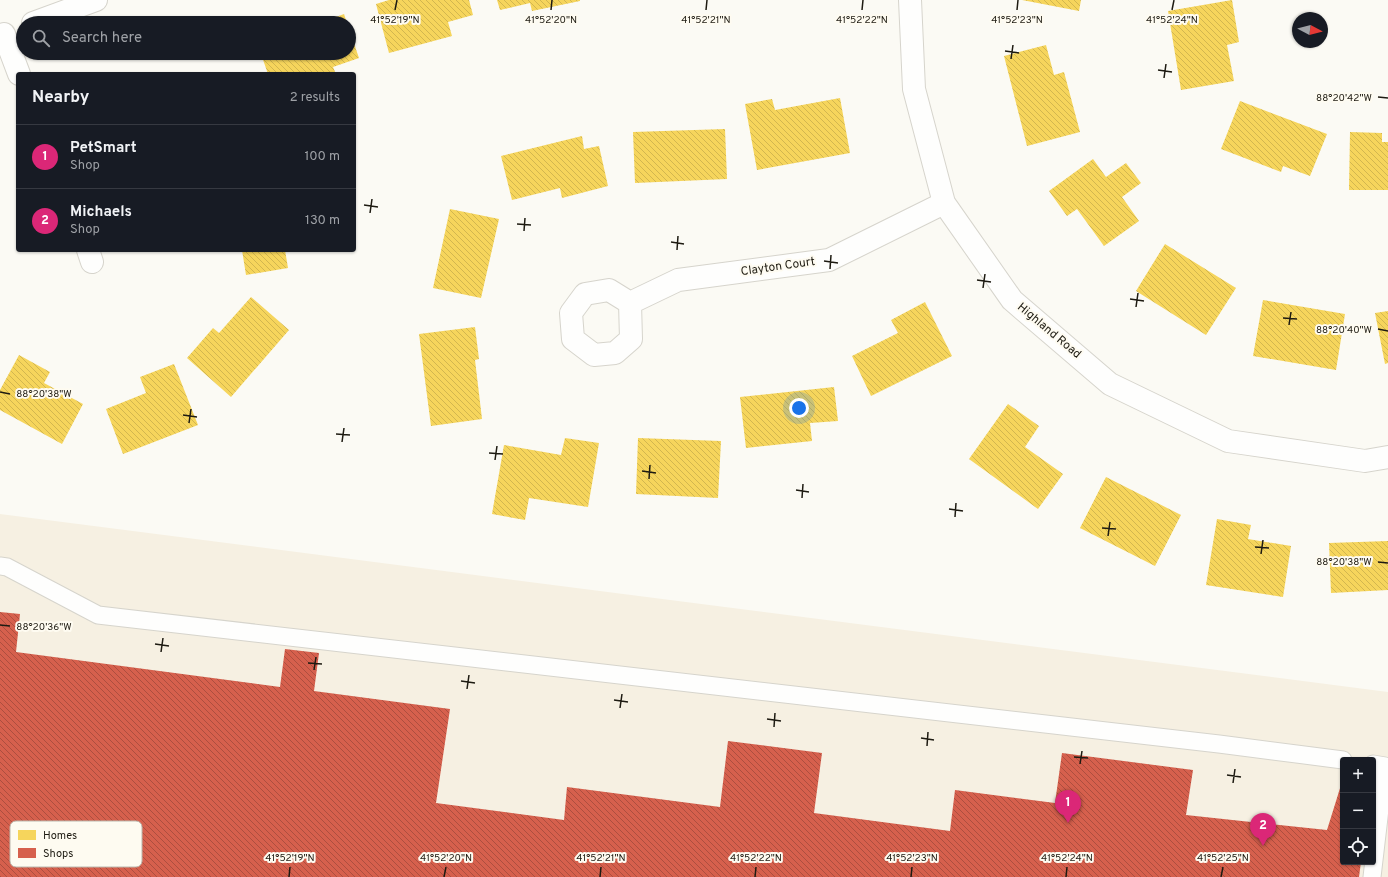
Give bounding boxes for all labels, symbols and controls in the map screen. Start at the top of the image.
north arrow [1292,12,1328,48]
text: 41°52'19"N [370,14,420,27]
text: 41°52'20"N [525,14,577,27]
text: 41°52'21"N [681,14,731,27]
text: 41°52'22"N [836,14,888,27]
text: 41°52'23"N [991,14,1043,27]
text: 41°52'24"N [1146,14,1198,27]
search box [16,16,356,60]
icon: search [30,27,52,49]
text: Search here [62,29,142,48]
text: Nearby [32,87,89,109]
text: 2 results [290,90,340,106]
text: 88°20'42"W [1316,92,1372,105]
text: PetSmart [70,139,137,158]
text: 1 [42,149,48,165]
text: 100 m [304,149,340,165]
text: Shop [70,158,100,174]
text: Michaels [70,203,132,222]
text: 2 [41,213,49,229]
text: 130 m [305,213,340,229]
text: Shop [70,222,100,238]
street label: Clayton Court [740,254,816,280]
street label: Highland Road [1014,300,1084,362]
text: 88°20'40"W [1316,324,1372,337]
text: 88°20'38"W [16,388,72,401]
your location [789,398,809,418]
text: 88°20'38"W [1316,556,1372,569]
text: 88°20'36"W [16,621,72,634]
map controls [1340,757,1376,865]
button: + [1340,757,1376,793]
pin: 1 [1055,790,1081,823]
button: − [1340,793,1376,829]
pin: 2 [1250,813,1276,846]
legend [10,821,142,867]
text: Homes [43,829,77,843]
button: locate [1340,829,1376,865]
text: Shops [43,847,73,861]
text: 41°52'19"N [265,852,315,865]
text: 41°52'20"N [420,852,472,865]
text: 41°52'21"N [576,852,626,865]
text: 41°52'22"N [730,852,782,865]
text: 41°52'23"N [886,852,938,865]
text: 41°52'24"N [1041,852,1093,865]
text: 41°52'25"N [1197,852,1249,865]

